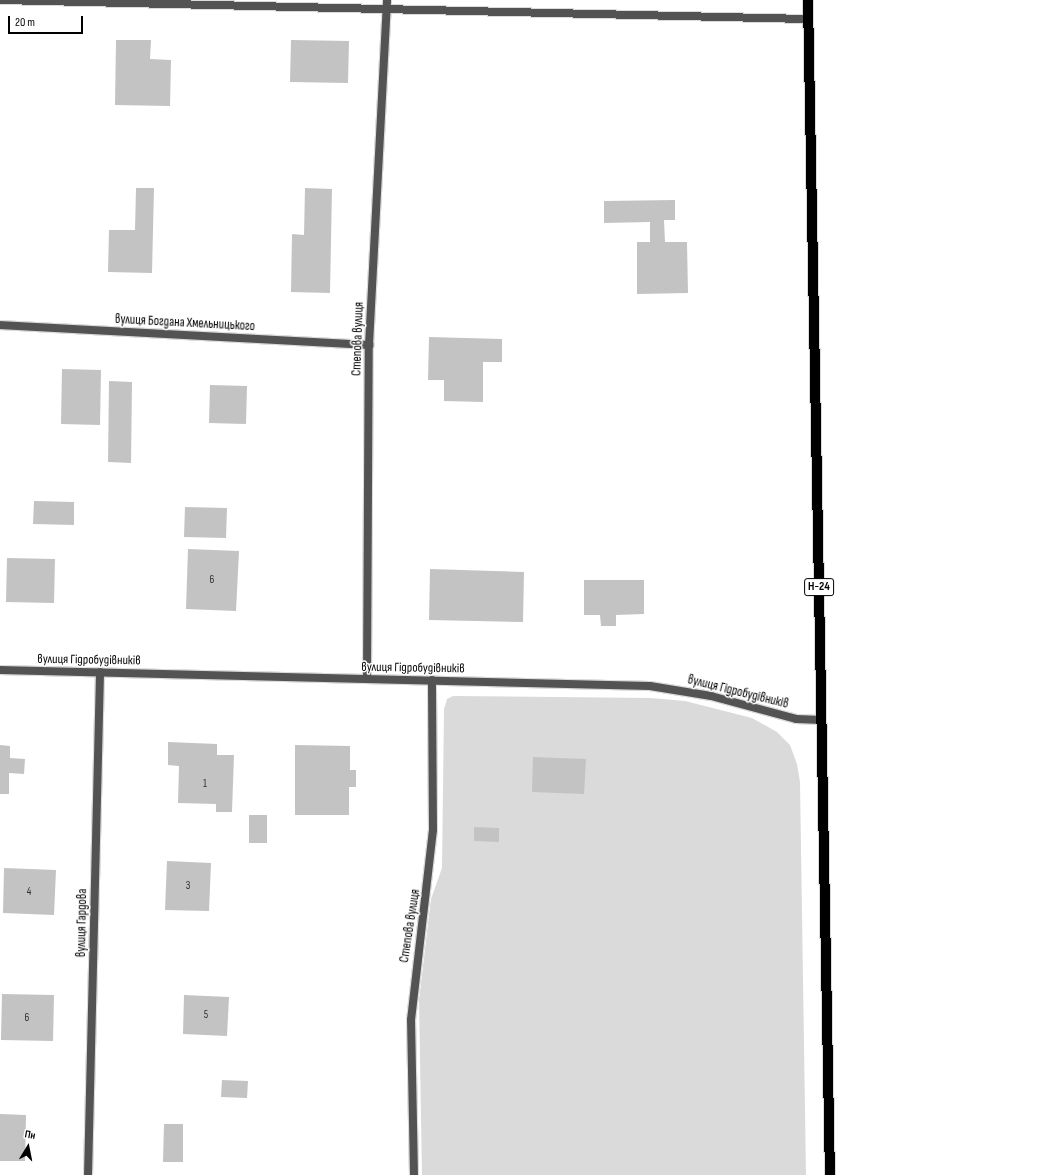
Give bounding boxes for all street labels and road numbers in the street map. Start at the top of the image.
street label: Степова вулиця [349,302,367,376]
street label: вулиця Богдана Хмельницького [115,312,255,334]
road number: Н-24 [804,577,834,597]
street label: вулиця Гідробудівників [37,651,141,669]
street label: вулиця Гідробудівників [361,659,465,677]
street label: вулиця Гідробудівників [686,672,790,712]
street label: Степова вулиця [396,888,424,964]
street label: вулиця Гардова [74,889,90,957]

